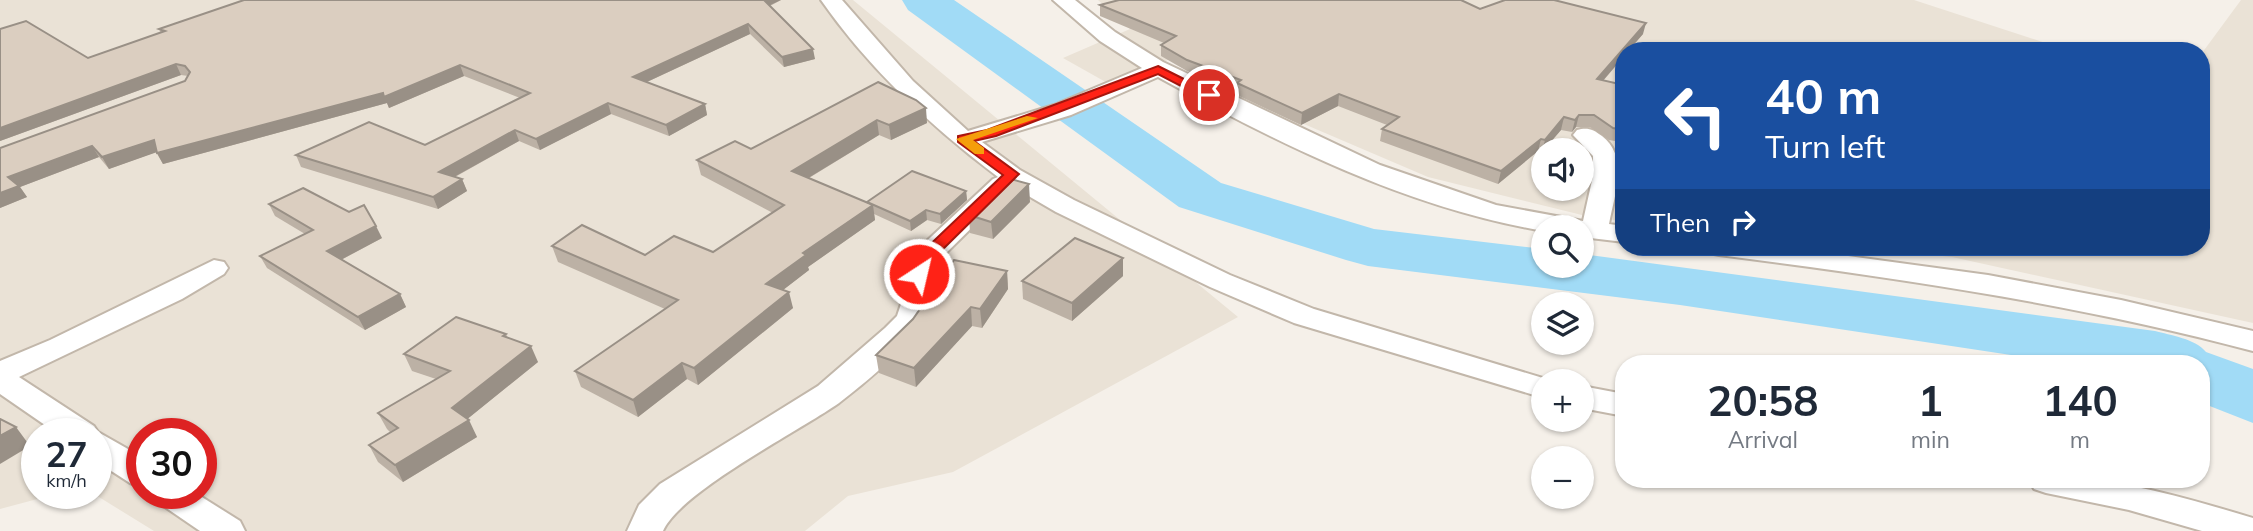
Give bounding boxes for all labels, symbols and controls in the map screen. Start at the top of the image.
pin [1179,65,1239,125]
text: 40 m [1765,65,1881,126]
icon: left [1650,70,1741,161]
icon: arrive [1190,76,1228,114]
text: Turn left [1765,126,1885,166]
map controls [1531,138,1594,509]
button: sound [1531,138,1594,201]
icon: right [1724,203,1762,241]
text: Then [1650,206,1710,239]
button: search [1531,215,1594,278]
position arrow [882,237,956,311]
button: layers [1531,292,1594,355]
button: + [1531,369,1594,432]
text: 20:58 [1707,374,1818,427]
text: 1 [1918,374,1943,427]
text: 140 [2042,374,2118,427]
speed limit sign: 30 [126,418,217,509]
text: Arrival [1728,425,1798,454]
text: min [1911,425,1950,454]
text: m [2070,425,2090,454]
text: 27 [45,432,88,476]
button: − [1531,446,1594,509]
text: km/h [46,469,87,492]

